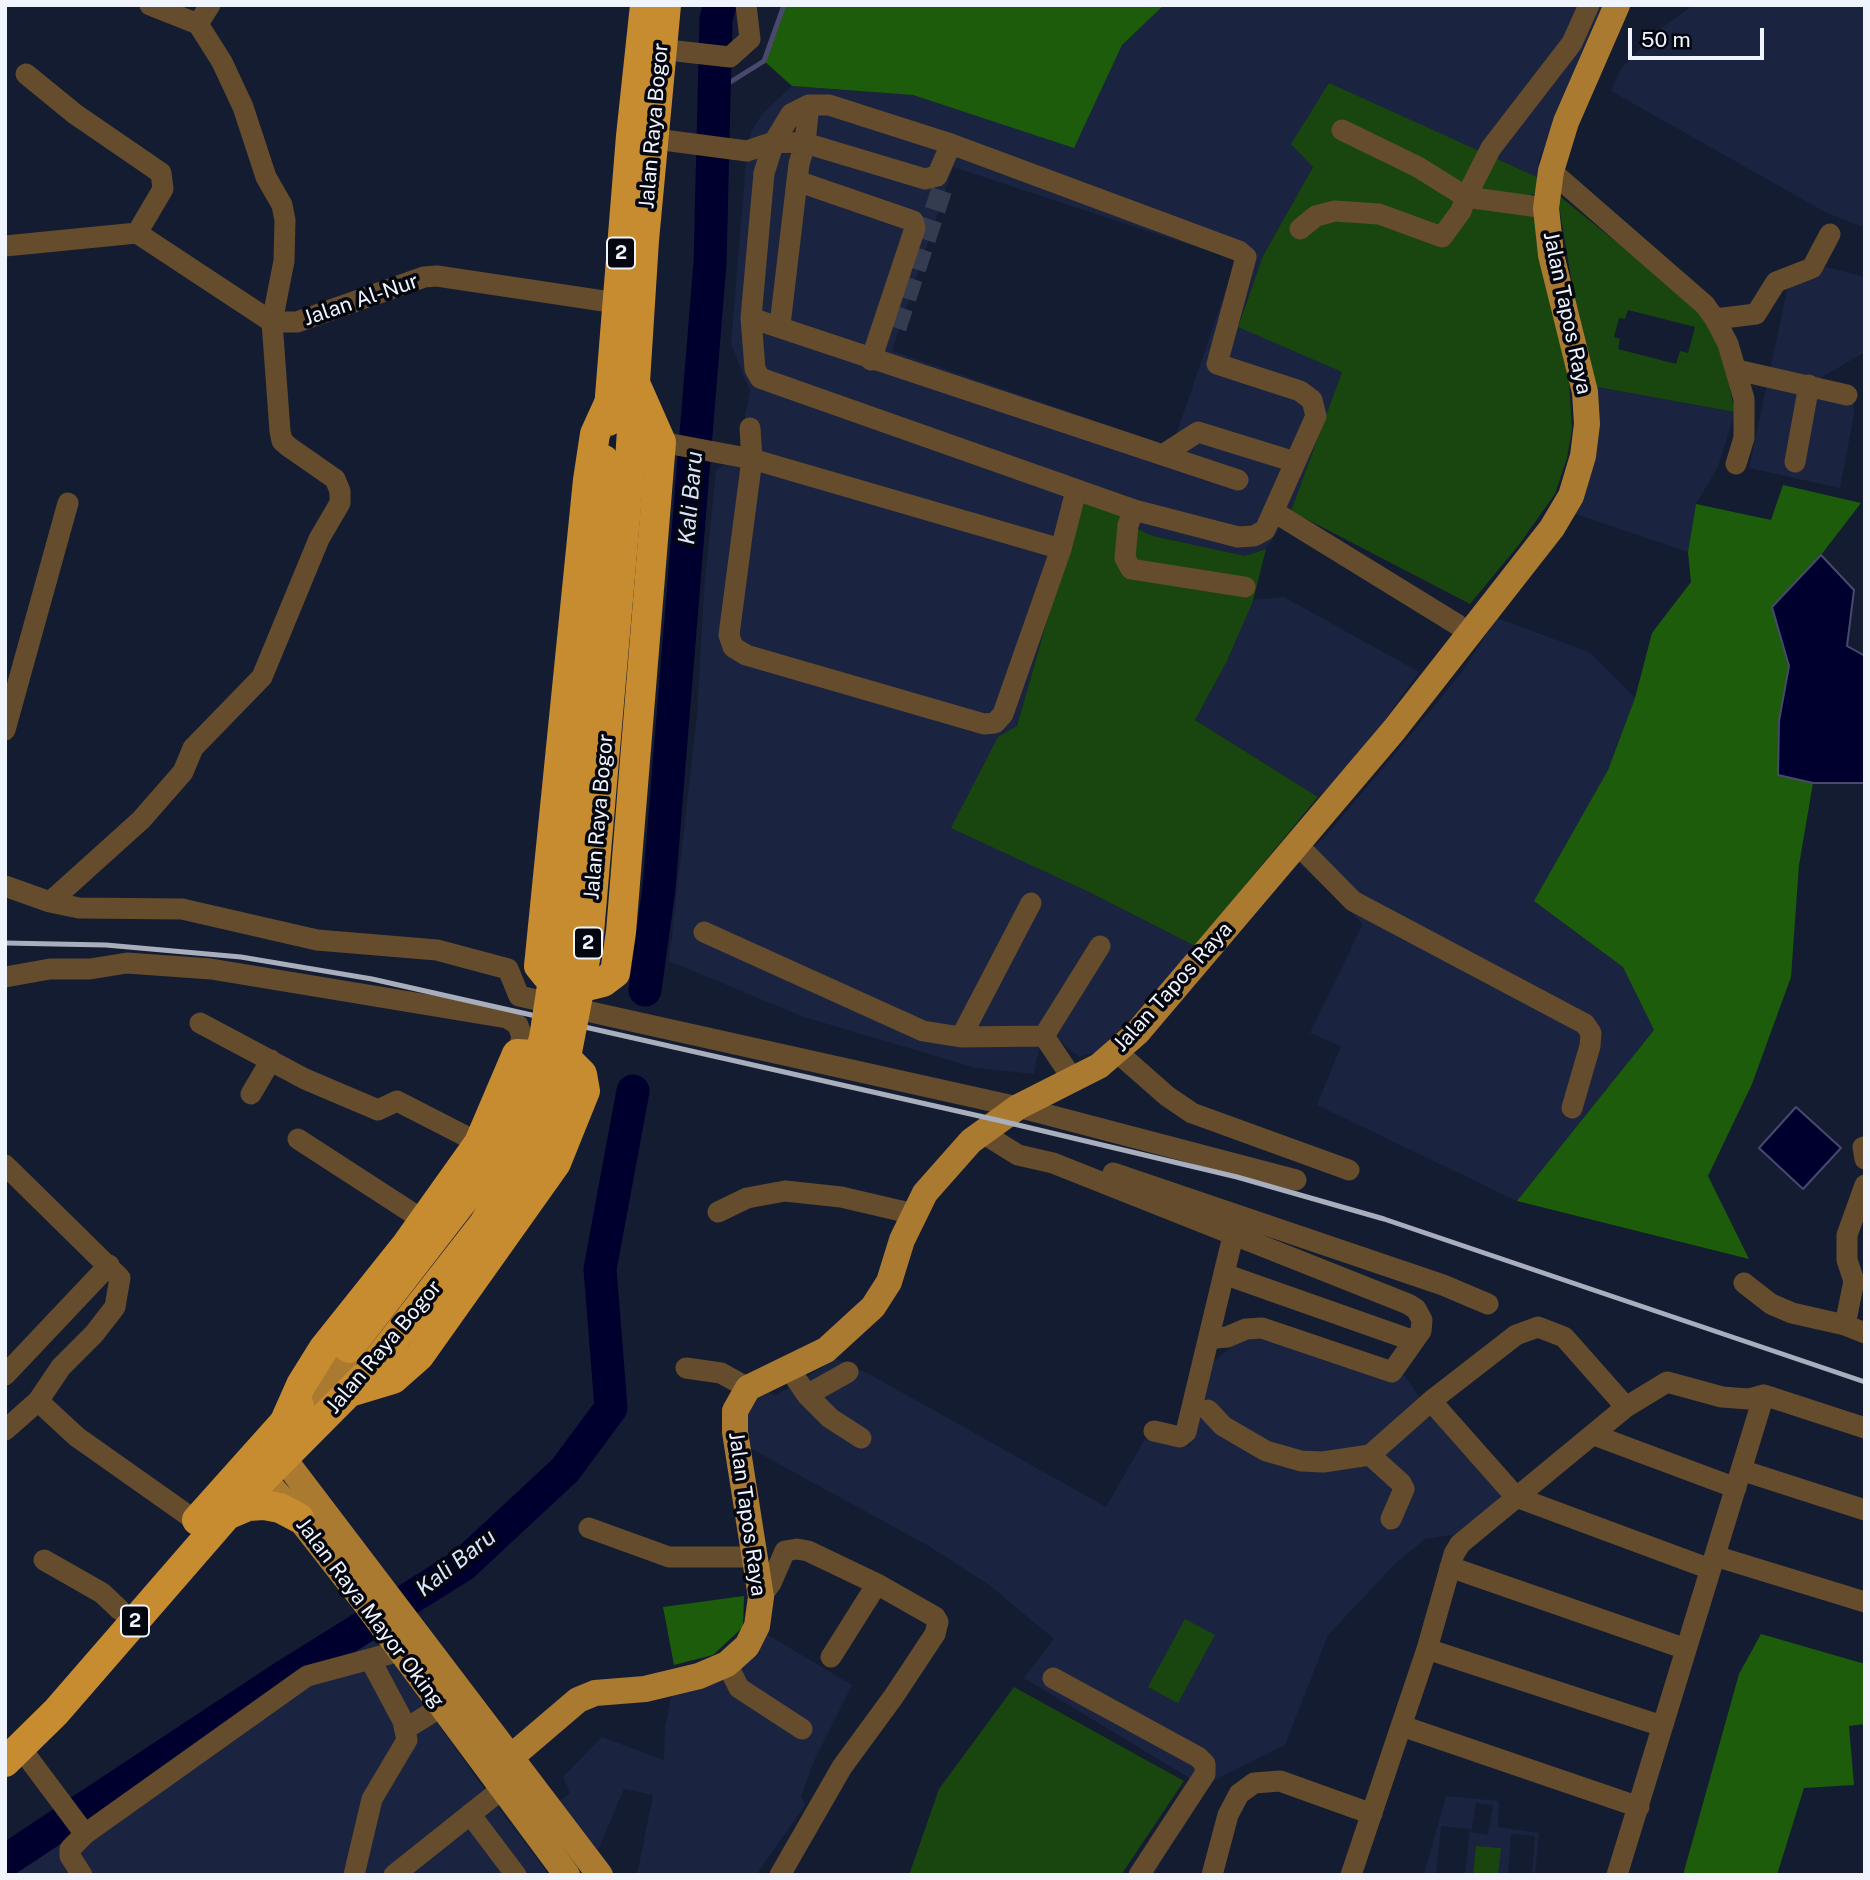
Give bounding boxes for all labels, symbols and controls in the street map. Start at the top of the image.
scale bar [1632,14,1769,58]
text: 50 m [1641,27,1691,52]
street label: Jalan Raya Bogor [634,42,674,210]
street label: Jalan Tapos Raya [1537,229,1597,397]
road number: 2 [607,238,635,268]
street label: Jalan Al-Nur [300,269,422,331]
water label: Kali Baru [673,450,709,546]
street label: Jalan Raya Bogor [579,733,619,901]
street label: Jalan Tapos Raya [1108,917,1238,1057]
road number: 2 [574,928,602,959]
street label: Jalan Raya Bogor [321,1275,447,1419]
street label: Jalan Tapos Raya [723,1430,771,1598]
street label: Jalan Raya Mayor Oking [290,1513,450,1713]
water label: Kali Baru [411,1523,501,1603]
road number: 2 [121,1606,149,1637]

